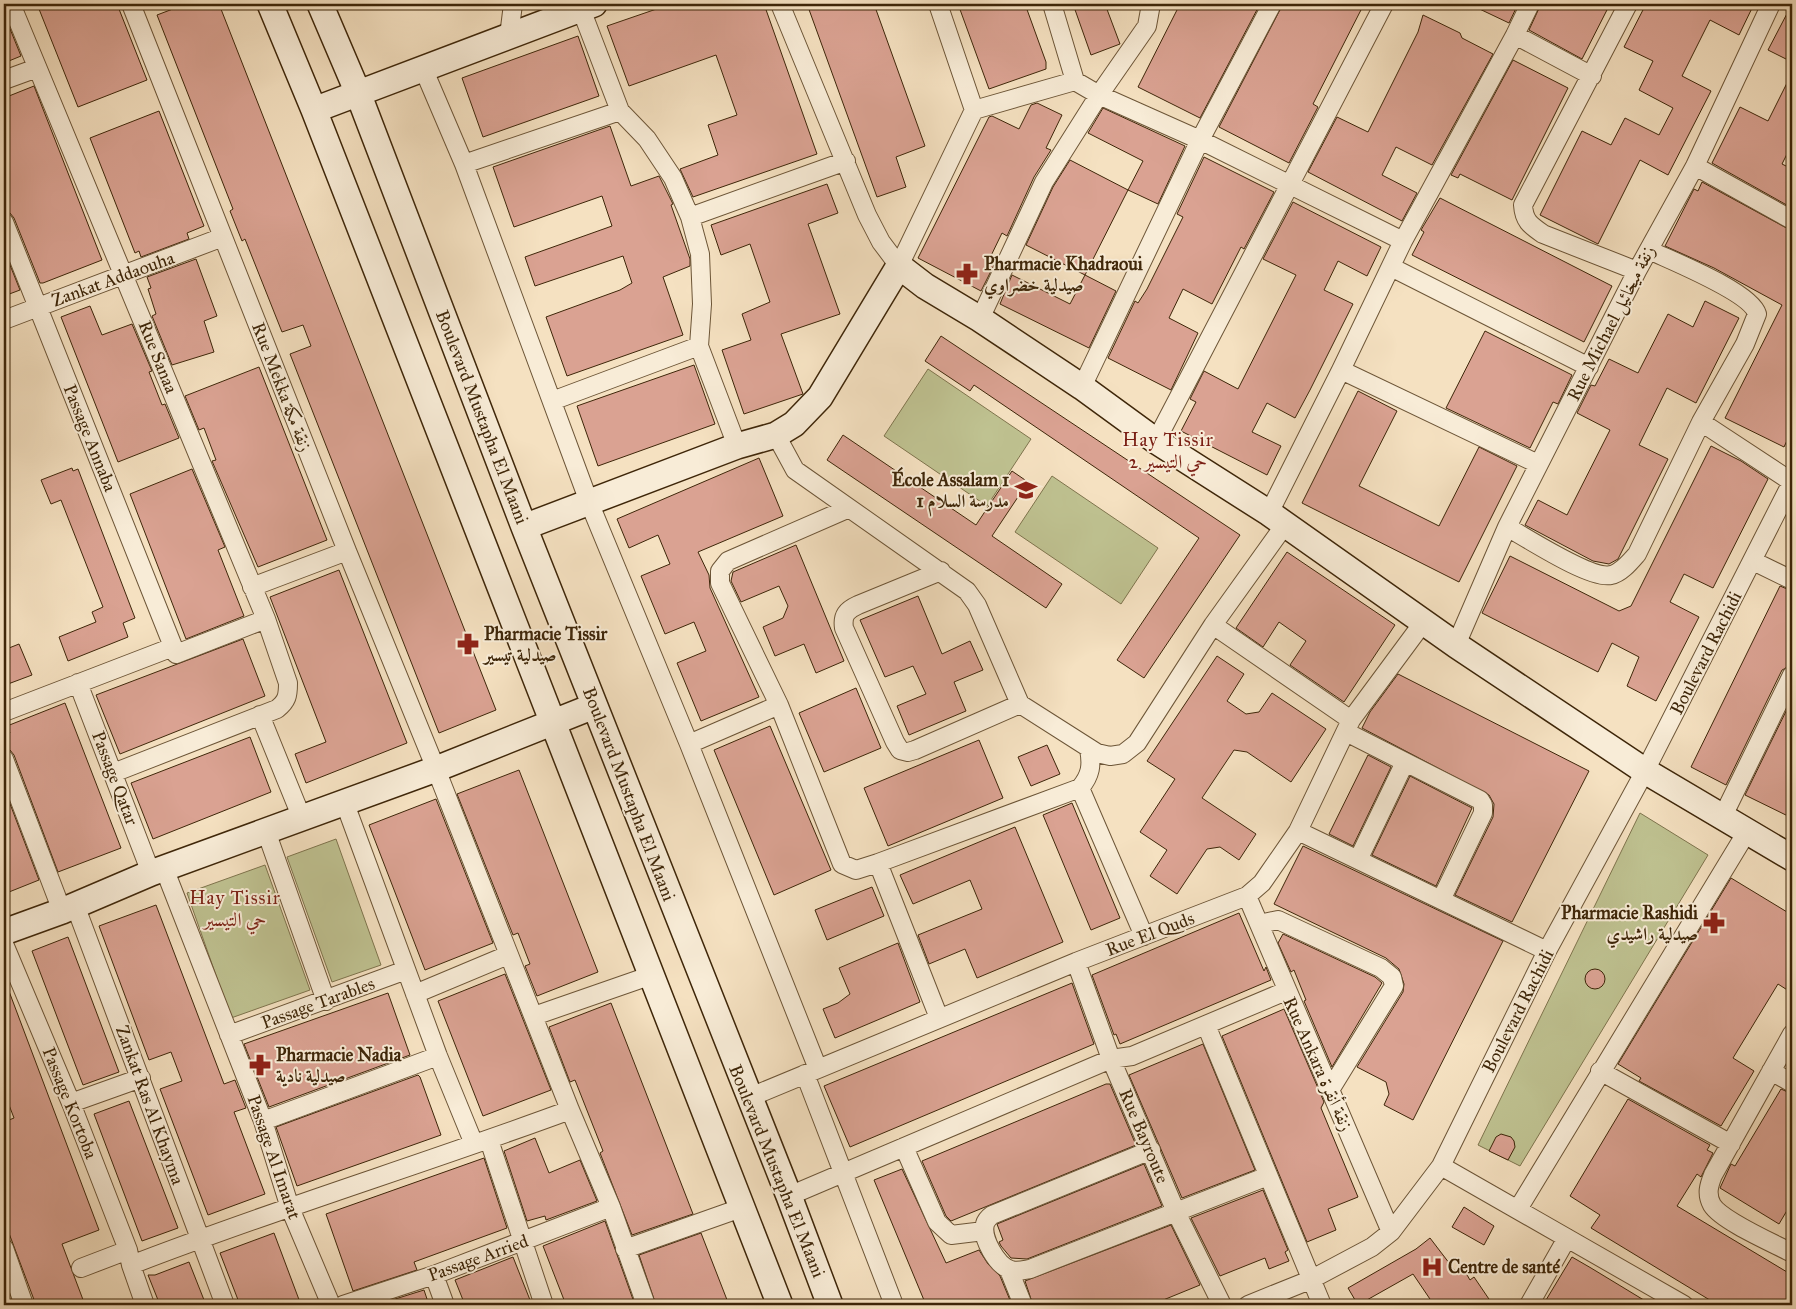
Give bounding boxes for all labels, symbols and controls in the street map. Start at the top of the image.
street label: Rue Michael زنقة ميخائيل [1562,242,1662,405]
street label: Zankat Addaouha [49,246,178,311]
place label: Pharmacie Khadraoui صيدلية خضراوي [984,253,1144,300]
pharmacy icon: Pharmacie Khadraoui صيدلية خضراوي [954,261,980,287]
street label: Boulevard Mustapha El Maani [431,307,533,527]
street label: Rue Sanaa [133,317,183,397]
street label: Rue Mekka زنقة مكة [247,319,317,455]
street label: Passage Annaba [58,381,122,496]
district label: Hay Tissir 2 حي التيسير [1122,428,1214,477]
place label: École Assalam 1 مدرسة السلام 1 [892,466,1009,517]
school or university icon: École Assalam 1 مدرسة السلام 1 [1013,477,1039,503]
street label: Boulevard Rachidi [1665,588,1747,718]
place label: Pharmacie Tissir صيدلية تيسير [482,623,609,666]
pharmacy icon: Pharmacie Tissir صيدلية تيسير [455,631,481,657]
street label: Boulevard Mustapha El Maani [578,684,680,904]
street label: Passage Qatar [86,728,143,829]
district label: Hay Tissir حي التيسير [189,886,281,935]
place label: Pharmacie Rashidi صيدلية راشيدي [1561,902,1699,949]
street label: Rue El Quds [1103,907,1197,961]
pharmacy icon: Pharmacie Rashidi صيدلية راشيدي [1701,910,1727,936]
street label: Boulevard Rachidi [1477,946,1559,1076]
street label: Passage Tarables [258,972,378,1035]
street label: Rue Ankara زنقة أنقرة [1278,993,1359,1135]
street label: Zankat Ras Al Khayma [111,1022,189,1188]
street label: Passage Kortoba [37,1044,103,1163]
place label: Pharmacie Nadia صيدلية نادية [276,1044,402,1087]
pharmacy icon: Pharmacie Nadia صيدلية نادية [247,1052,273,1078]
street label: Boulevard Mustapha El Maani [724,1061,830,1281]
street label: Rue Bayroute [1114,1085,1174,1187]
street label: Passage Al Imarat [241,1092,306,1223]
street label: Passage Arried [425,1230,531,1287]
hospital icon: Centre de santé [1419,1254,1445,1280]
place label: Centre de santé [1448,1256,1560,1278]

